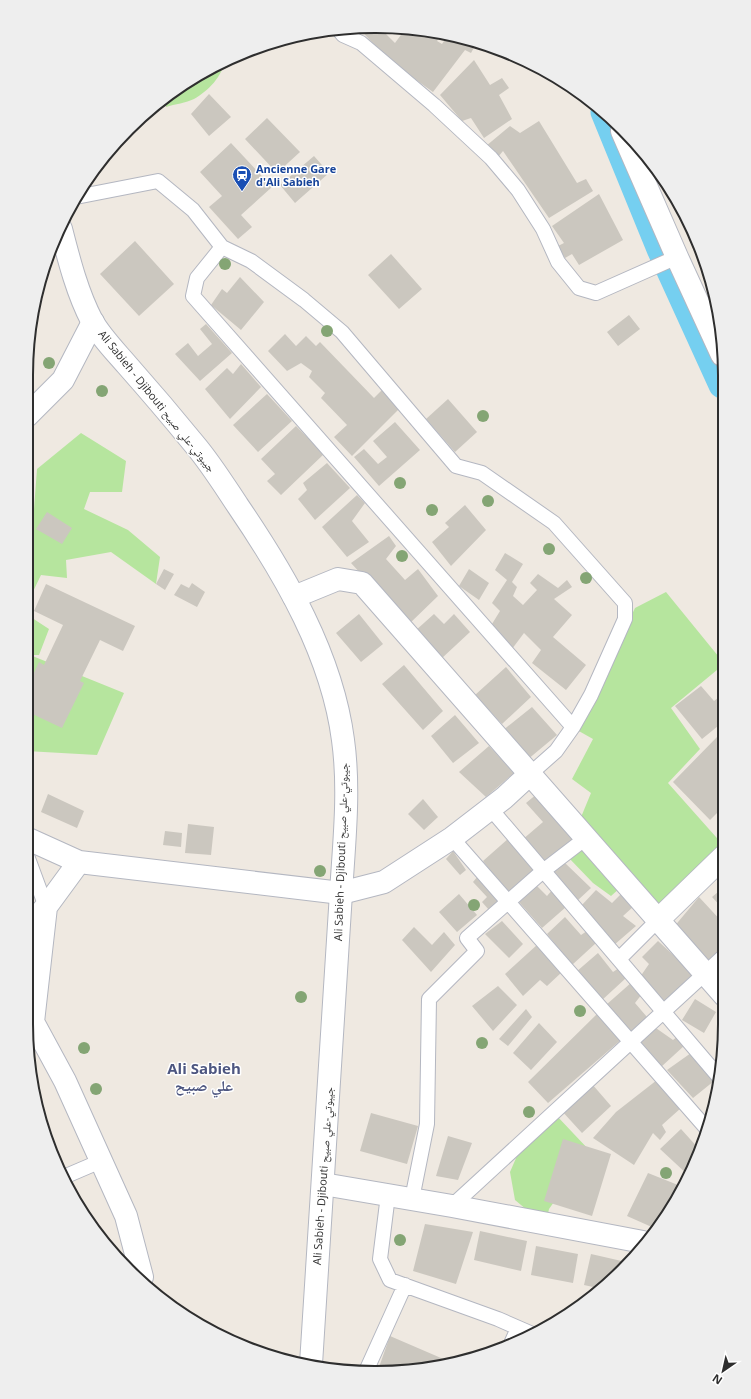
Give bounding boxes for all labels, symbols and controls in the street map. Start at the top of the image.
place label: Ancienne Gare d'Ali Sabieh [256,161,337,189]
station icon: Ancienne Gare d'Ali Sabieh [231,164,253,192]
street label: Ali Sabieh - Djibouti جيبوتي-علي صبيح [94,327,219,476]
street label: Ali Sabieh - Djibouti جيبوتي-علي صبيح [330,763,353,941]
district label: Ali Sabieh علي صبيح [167,1058,241,1098]
street label: Ali Sabieh - Djibouti جيبوتي-علي صبيح [309,1086,338,1266]
north arrow [703,1351,743,1391]
text: N [709,1371,725,1388]

